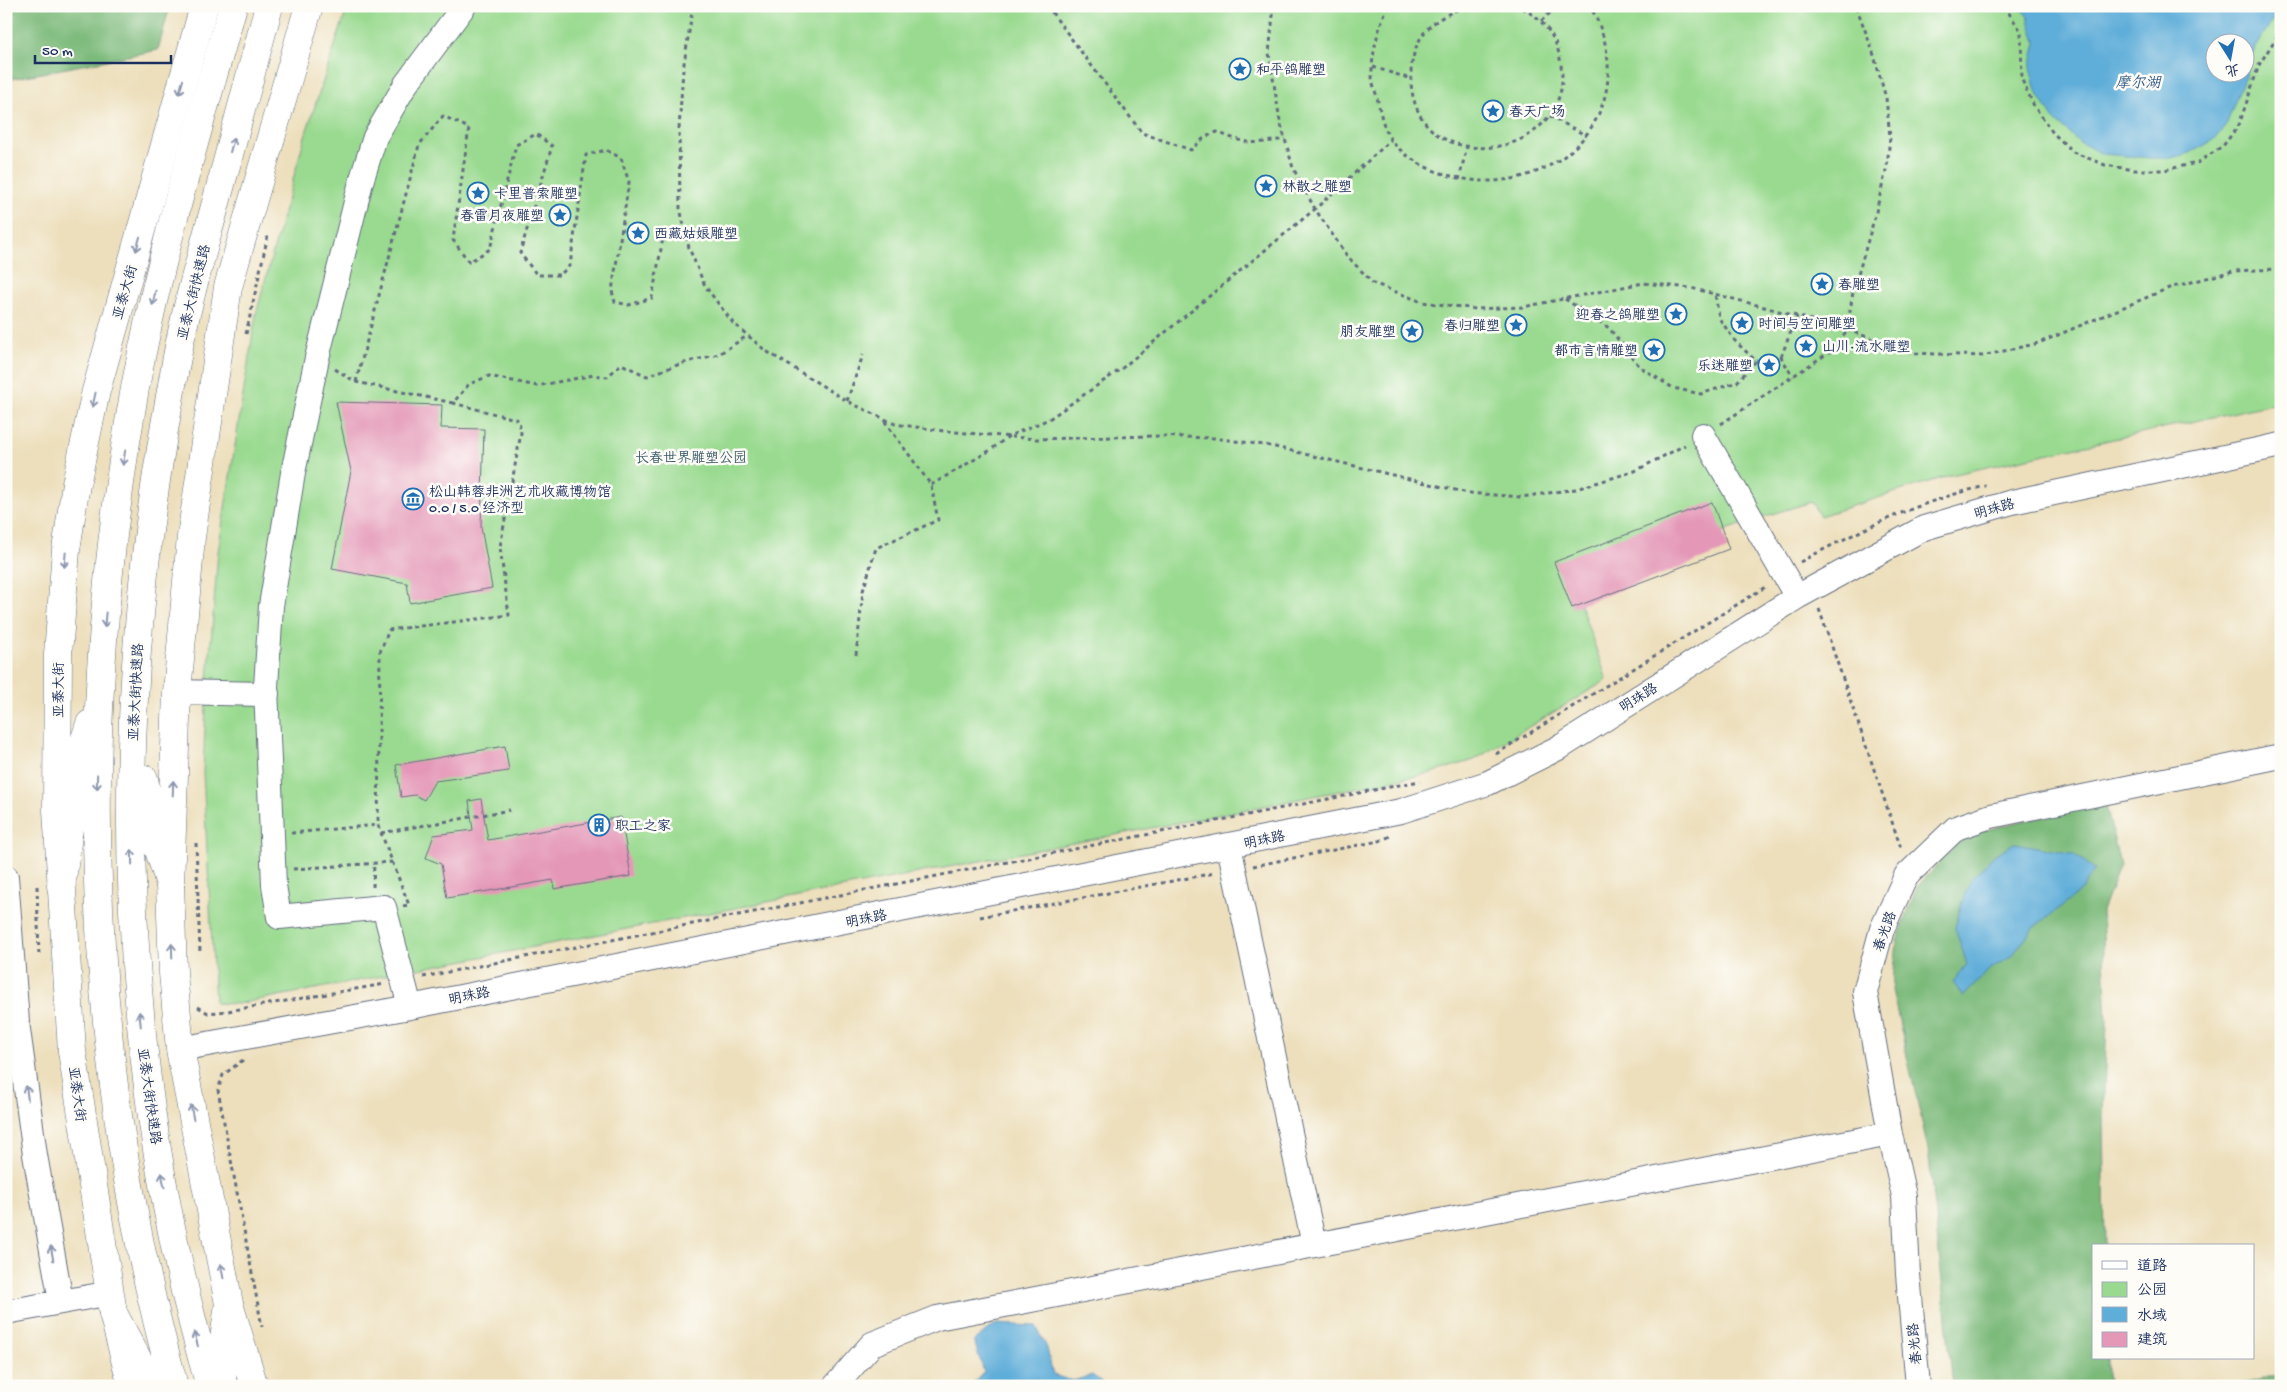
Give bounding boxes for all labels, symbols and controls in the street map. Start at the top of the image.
scale bar [35,32,171,64]
north arrow [2204,32,2254,82]
text: 50 m [42,43,73,61]
place icon: 和平鸽雕塑 [1228,57,1252,81]
text: 北 [2224,59,2240,78]
place label: 和平鸽雕塑 [1256,62,1326,80]
water label: 摩尔湖 [2115,74,2162,93]
one-way arrow [176,79,186,95]
place icon: 春天广场 [1481,99,1505,123]
place label: 春天广场 [1509,104,1565,122]
one-way arrow [228,137,237,153]
place icon: 林散之雕塑 [1254,174,1278,198]
place label: 林散之雕塑 [1282,179,1352,197]
place icon: 卡里普索雕塑 [466,181,490,205]
place label: 卡里普索雕塑 [494,186,578,204]
place icon: 春雷月夜雕塑 [548,203,572,227]
place label: 春雷月夜雕塑 [460,208,544,226]
place icon: 西藏姑娘雕塑 [626,221,650,245]
place label: 西藏姑娘雕塑 [654,226,738,244]
one-way arrow [133,235,142,251]
street label: 亚泰大街快速路 [174,243,216,342]
street label: 亚泰大街 [110,263,142,322]
place icon: 春雕塑 [1810,272,1834,296]
place label: 春雕塑 [1838,277,1880,295]
one-way arrow [148,290,158,306]
place icon: 迎春之鸽雕塑 [1664,302,1688,326]
place label: 迎春之鸽雕塑 [1576,307,1660,325]
place icon: 时间与空间雕塑 [1730,311,1754,335]
place icon: 春归雕塑 [1504,313,1528,337]
place label: 时间与空间雕塑 [1758,316,1856,334]
place label: 春归雕塑 [1444,318,1500,336]
place icon: 朋友雕塑 [1400,319,1424,343]
place label: 朋友雕塑 [1340,324,1396,342]
place icon: 山川·流水雕塑 [1794,334,1818,358]
place icon: 都市言情雕塑 [1642,338,1666,362]
place label: 山川·流水雕塑 [1822,339,1910,357]
place label: 都市言情雕塑 [1554,343,1638,361]
place icon: 乐迷雕塑 [1757,353,1781,377]
place label: 乐迷雕塑 [1697,358,1753,376]
one-way arrow [89,391,98,407]
one-way arrow [119,450,129,466]
park label: 长春世界雕塑公园 [635,450,747,468]
place label: 松山韩蓉非洲艺术收藏博物馆 0.0 / 5.0 经济型 [429,484,611,518]
museum icon: 松山韩蓉非洲艺术收藏博物馆 0.0 / 5.0 经济型 [401,487,425,511]
street label: 明珠路 [1972,495,2017,524]
one-way arrow [61,551,70,567]
one-way arrow [101,611,110,627]
street label: 亚泰大街快速路 [125,643,149,742]
street label: 亚泰大街 [51,662,69,718]
street label: 明珠路 [1616,680,1662,717]
one-way arrow [93,774,102,790]
one-way arrow [169,781,178,797]
building icon: 职工之家 [587,813,611,837]
place label: 职工之家 [615,819,671,836]
street label: 明珠路 [1242,828,1287,854]
one-way arrow [127,849,137,866]
street label: 明珠路 [844,907,889,933]
street label: 春光路 [1870,909,1902,954]
one-way arrow [167,943,177,960]
street label: 明珠路 [447,984,492,1010]
one-way arrow [135,1011,145,1027]
street label: 亚泰大街快速路 [132,1047,164,1146]
street label: 亚泰大街 [63,1065,89,1123]
one-way arrow [22,1085,32,1101]
one-way arrow [186,1104,196,1120]
one-way arrow [158,1172,167,1188]
legend [2092,1244,2254,1360]
one-way arrow [47,1246,57,1262]
text: 道路 [2137,1258,2167,1276]
one-way arrow [217,1264,227,1280]
text: 公园 [2137,1282,2167,1300]
text: 水域 [2137,1308,2167,1326]
street label: 春光路 [1905,1322,1927,1366]
one-way arrow [191,1331,201,1347]
text: 建筑 [2137,1332,2167,1350]

